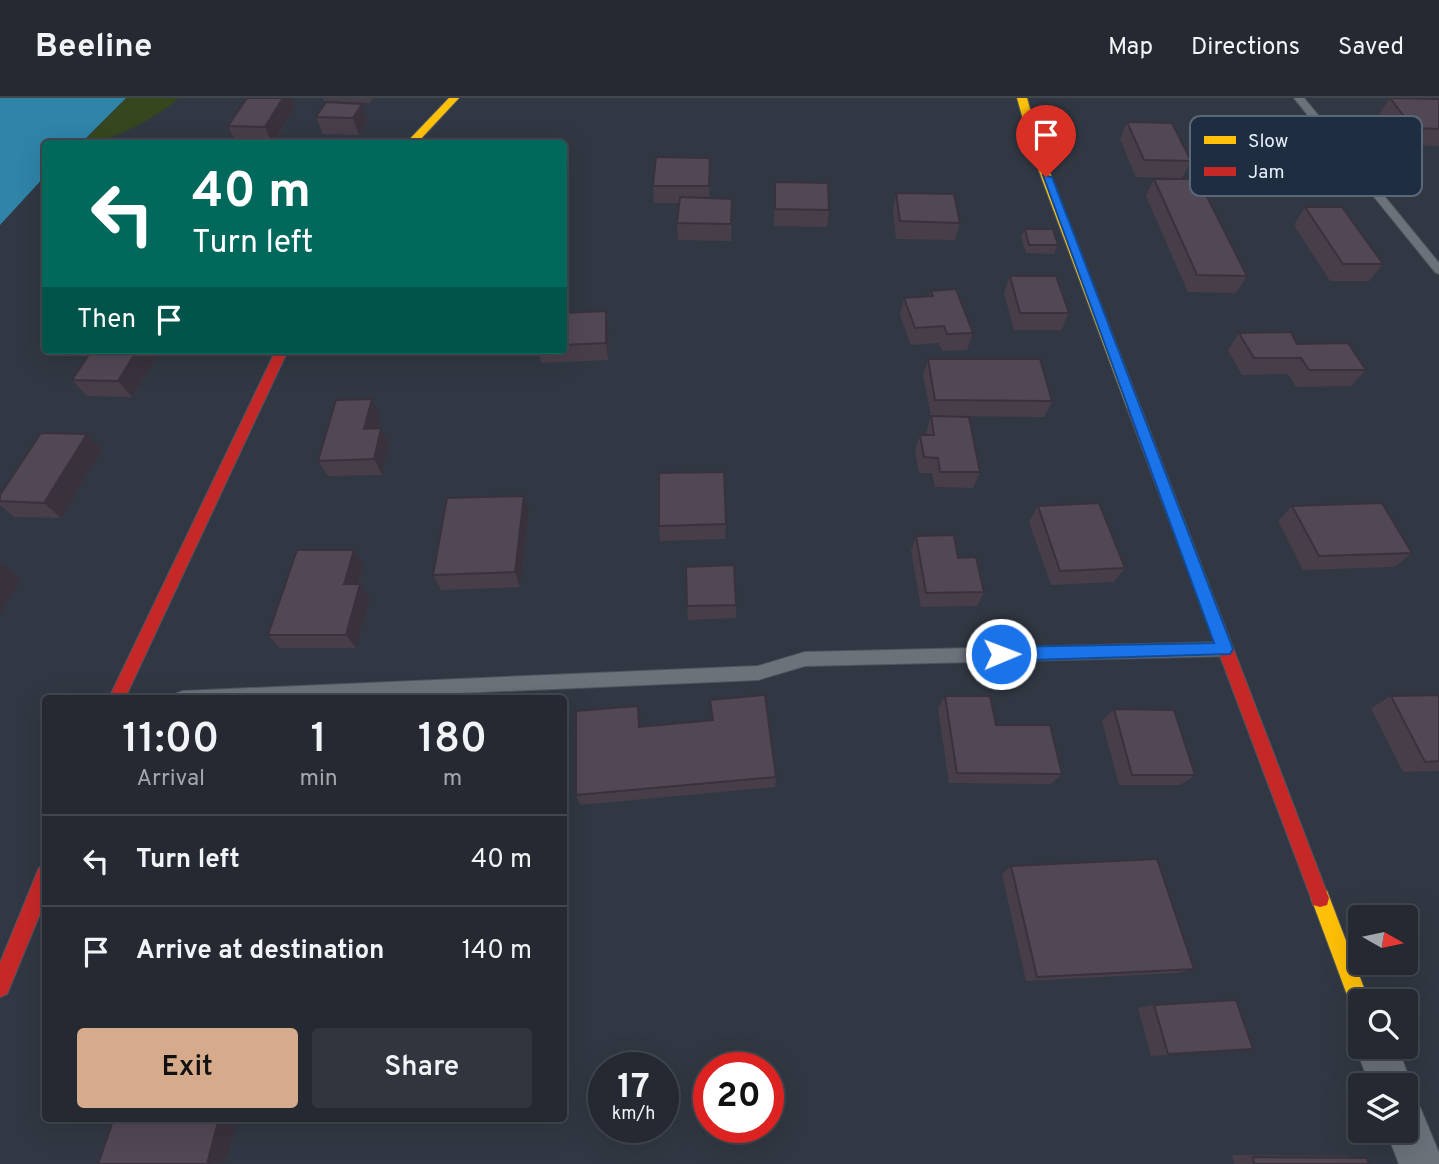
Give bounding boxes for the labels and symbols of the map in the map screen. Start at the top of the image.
pin [1016,105,1076,177]
legend [1190,116,1422,196]
text: Slow [1248,130,1288,154]
text: Jam [1248,161,1285,185]
position arrow [964,617,1038,691]
north arrow [1348,905,1418,975]
speed limit sign: 20 [693,1052,784,1143]

